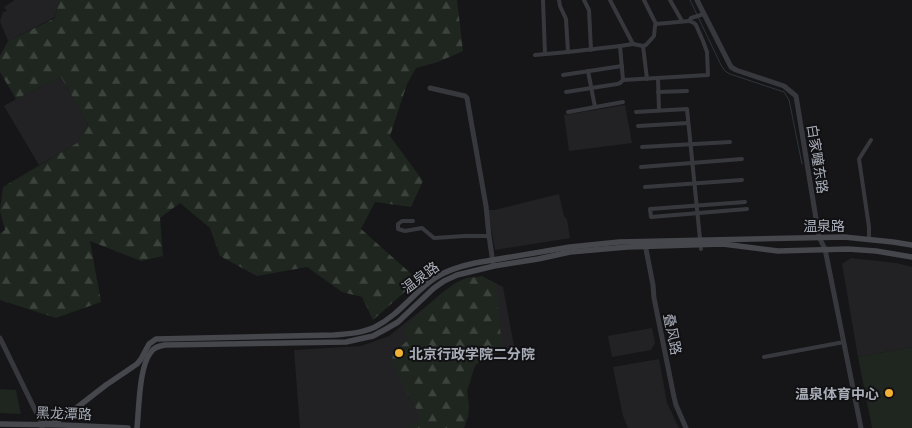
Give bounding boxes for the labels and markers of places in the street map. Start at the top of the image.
place label: 北京行政学院二分院 [409,345,535,362]
marker: 北京行政学院二分院 [393,347,405,359]
place label: 温泉体育中心 [795,385,879,402]
marker: 温泉体育中心 [883,387,895,399]

